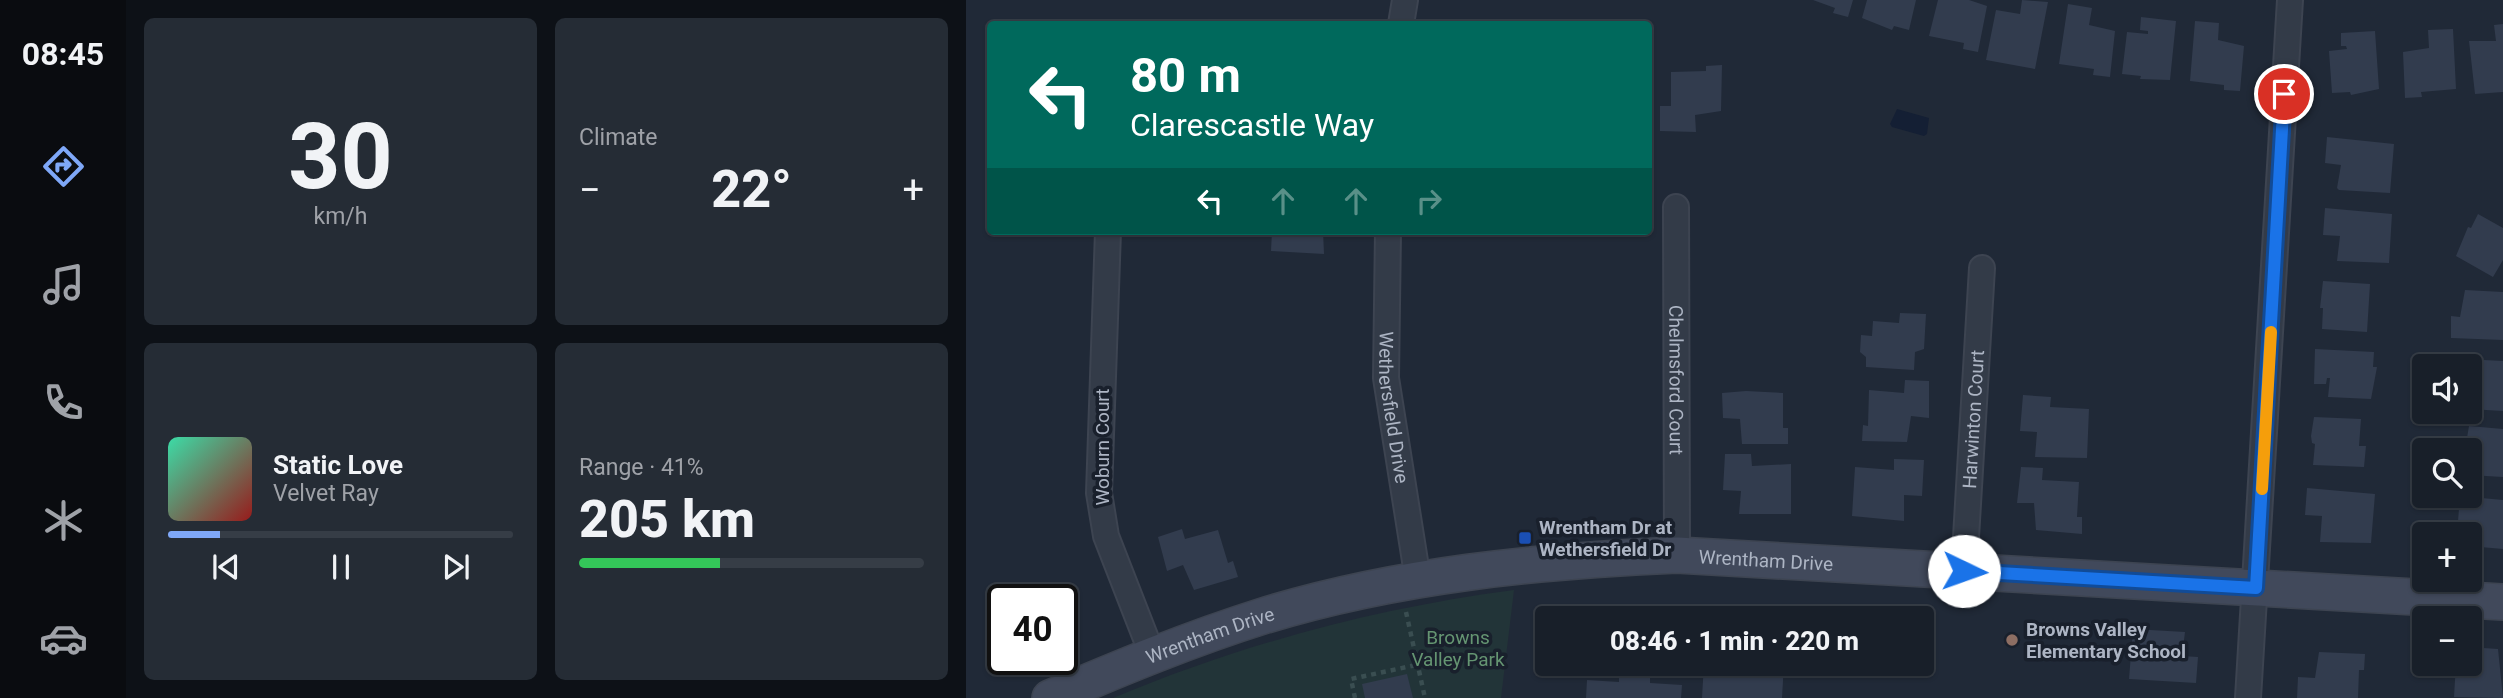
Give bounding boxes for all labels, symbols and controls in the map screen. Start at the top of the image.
text: 08:45 [22,35,104,73]
text: 80 m [1130,47,1241,104]
icon: left [1015,49,1106,140]
pin [2254,64,2314,124]
icon: arrive [2265,75,2303,113]
text: 30 [288,104,393,210]
text: Clarescastle Way [1130,106,1374,144]
text: Climate [579,124,658,151]
icon: directions [39,142,88,191]
text: 22° [711,159,792,220]
text: − [579,168,601,212]
text: + [902,168,924,212]
icon: left [1191,182,1229,220]
icon: ahead [1264,182,1302,220]
icon: ahead [1337,182,1375,220]
icon: right [1410,182,1448,220]
text: km/h [314,203,368,230]
icon: music [39,260,88,309]
street label: Chelmsford Court [1665,305,1688,455]
street label: Wethersfield Drive [1374,331,1414,485]
street label: Harwinton Court [1957,349,1989,489]
map controls [2412,354,2482,676]
button: sound [2412,354,2482,424]
icon: phone [39,378,88,427]
street label: Woburn Court [1091,389,1114,506]
button: search [2412,438,2482,508]
text: Static Love [273,450,403,480]
text: Range · 41% [579,454,704,481]
text: Velvet Ray [273,480,379,507]
text: 205 km [579,489,755,550]
icon: climate [39,496,88,545]
place label: Wrentham Dr at Wethersfield Dr [1539,516,1673,561]
button: + [2412,522,2482,592]
marker: Wrentham Dr at Wethersfield Dr [1517,530,1533,546]
position arrow [1927,534,2001,608]
street label: Wrentham Drive [1698,545,1834,575]
icon: previous [207,548,245,586]
icon: pause [322,548,360,586]
icon: next [437,548,475,586]
speed limit sign: 40 [987,584,1078,675]
street label: Wrentham Drive [1142,602,1277,669]
button: − [2412,606,2482,676]
icon: car [39,614,88,663]
place label: Browns Valley Elementary School [2026,618,2186,663]
park label: Browns Valley Park [1411,626,1505,671]
text: 08:46 · 1 min · 220 m [1610,626,1859,656]
marker: Browns Valley Elementary School [2004,632,2020,648]

